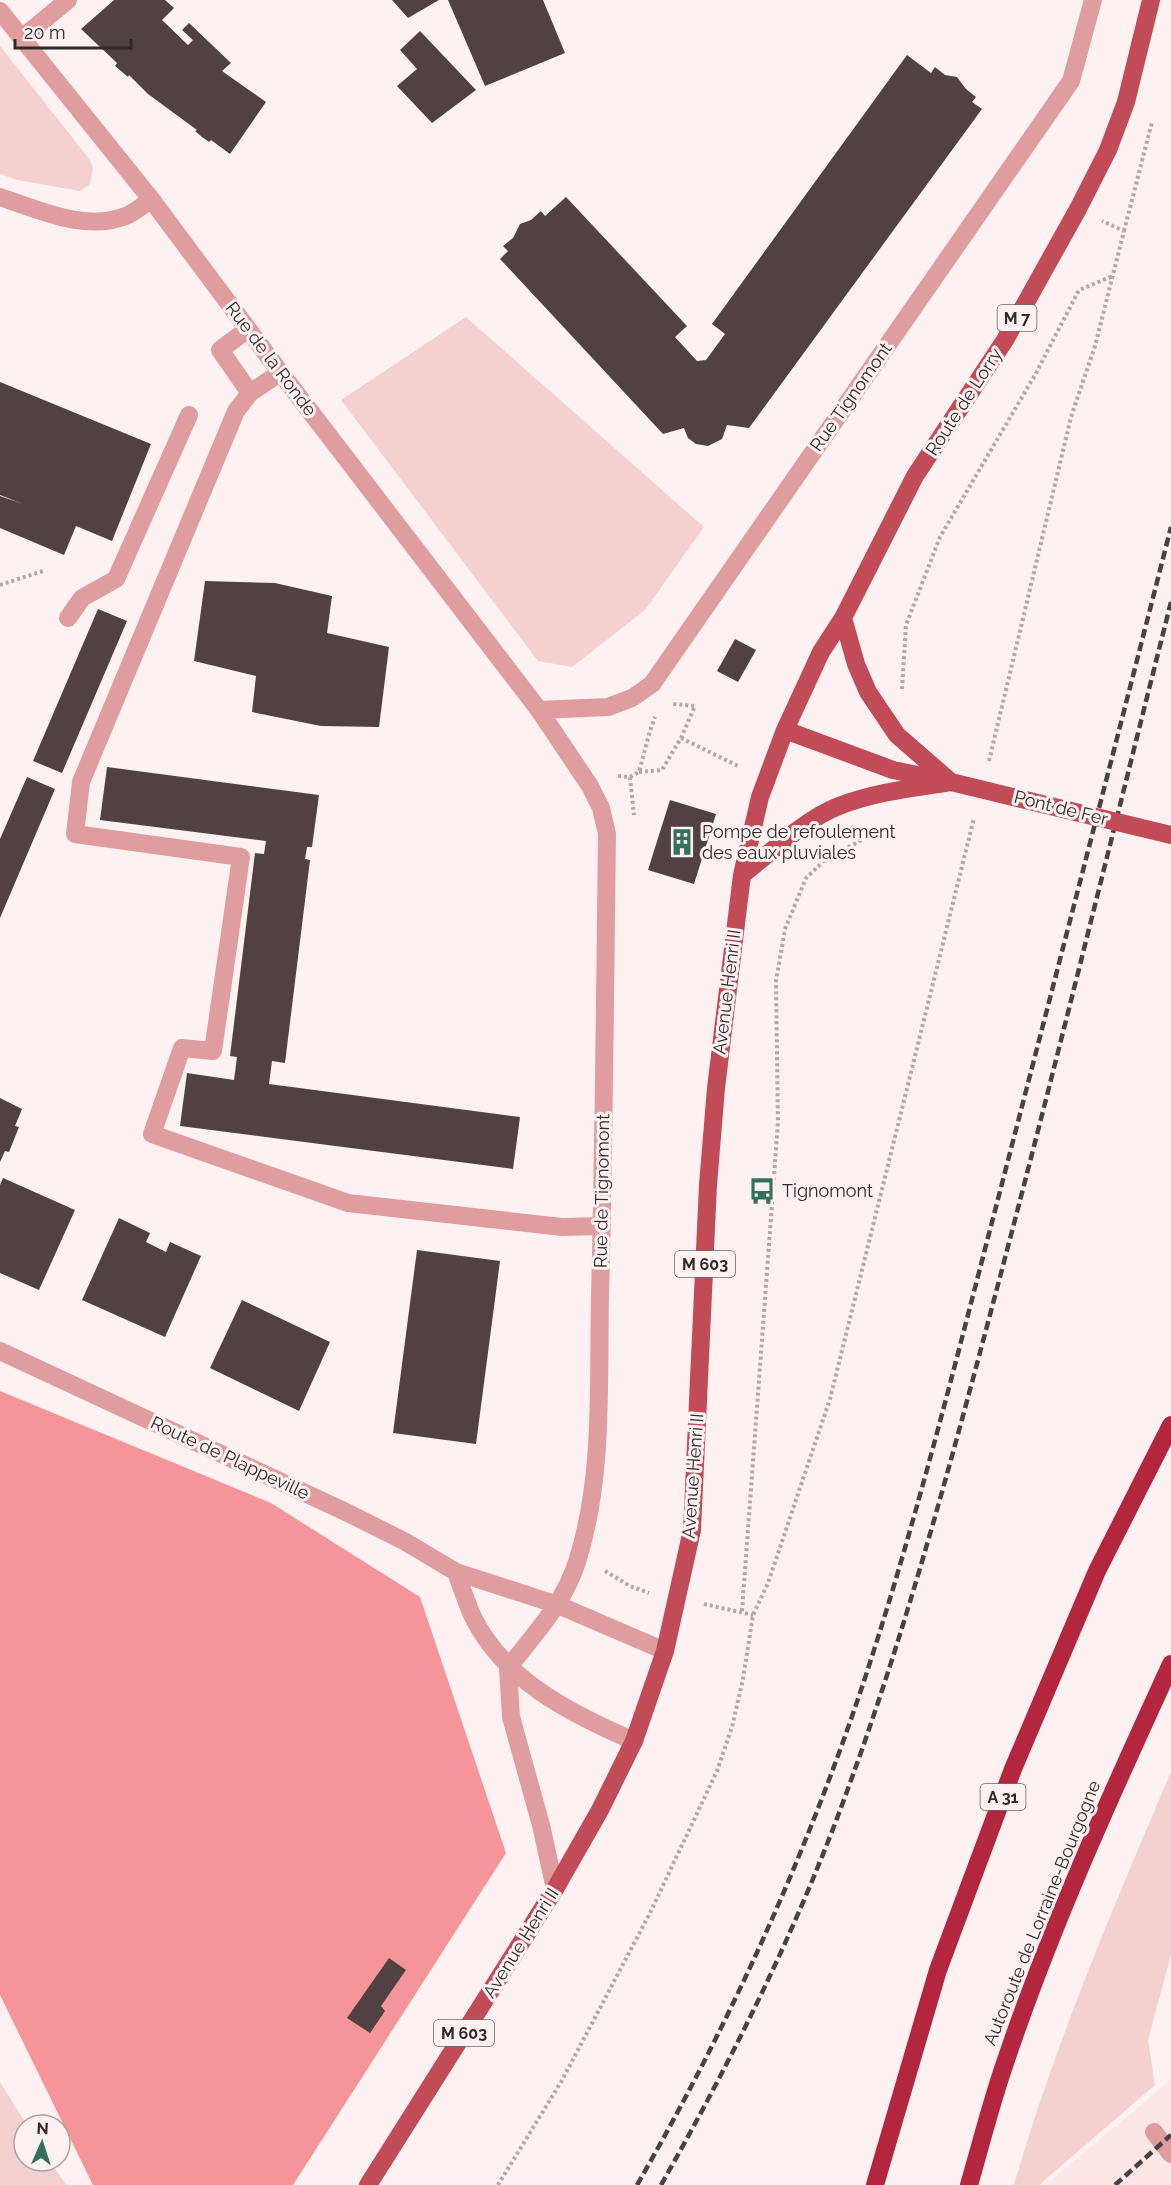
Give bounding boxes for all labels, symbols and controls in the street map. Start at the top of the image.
scale bar [15,12,130,50]
text: 20 m [24,22,66,43]
street label: Rue de la Ronde [222,297,321,420]
road number: M 7 [998,305,1036,331]
street label: Rue Tignomont [805,338,896,455]
street label: Route de Lorry [921,344,1006,459]
street label: Pont de Fer [1012,786,1111,829]
place label: Pompe de refoulement des eaux pluviales [702,821,895,863]
building icon: Pompe de refoulement des eaux pluviales [667,827,697,857]
street label: Avenue Henri II [708,928,745,1056]
street label: Rue de Tignomont [590,1114,613,1268]
bus stop icon: Tignomont [747,1176,777,1206]
place label: Tignomont [782,1180,873,1201]
road number: M 603 [675,1251,735,1277]
street label: Route de Plappeville [148,1412,313,1504]
street label: Avenue Henri II [678,1413,707,1539]
street label: Autoroute de Lorraine-Bourgogne [979,1777,1105,2048]
road number: A 31 [980,1784,1026,1810]
street label: Avenue Henri II [478,1884,563,2002]
road number: M 603 [434,2020,494,2046]
north arrow [12,2113,72,2173]
text: N [36,2119,49,2138]

